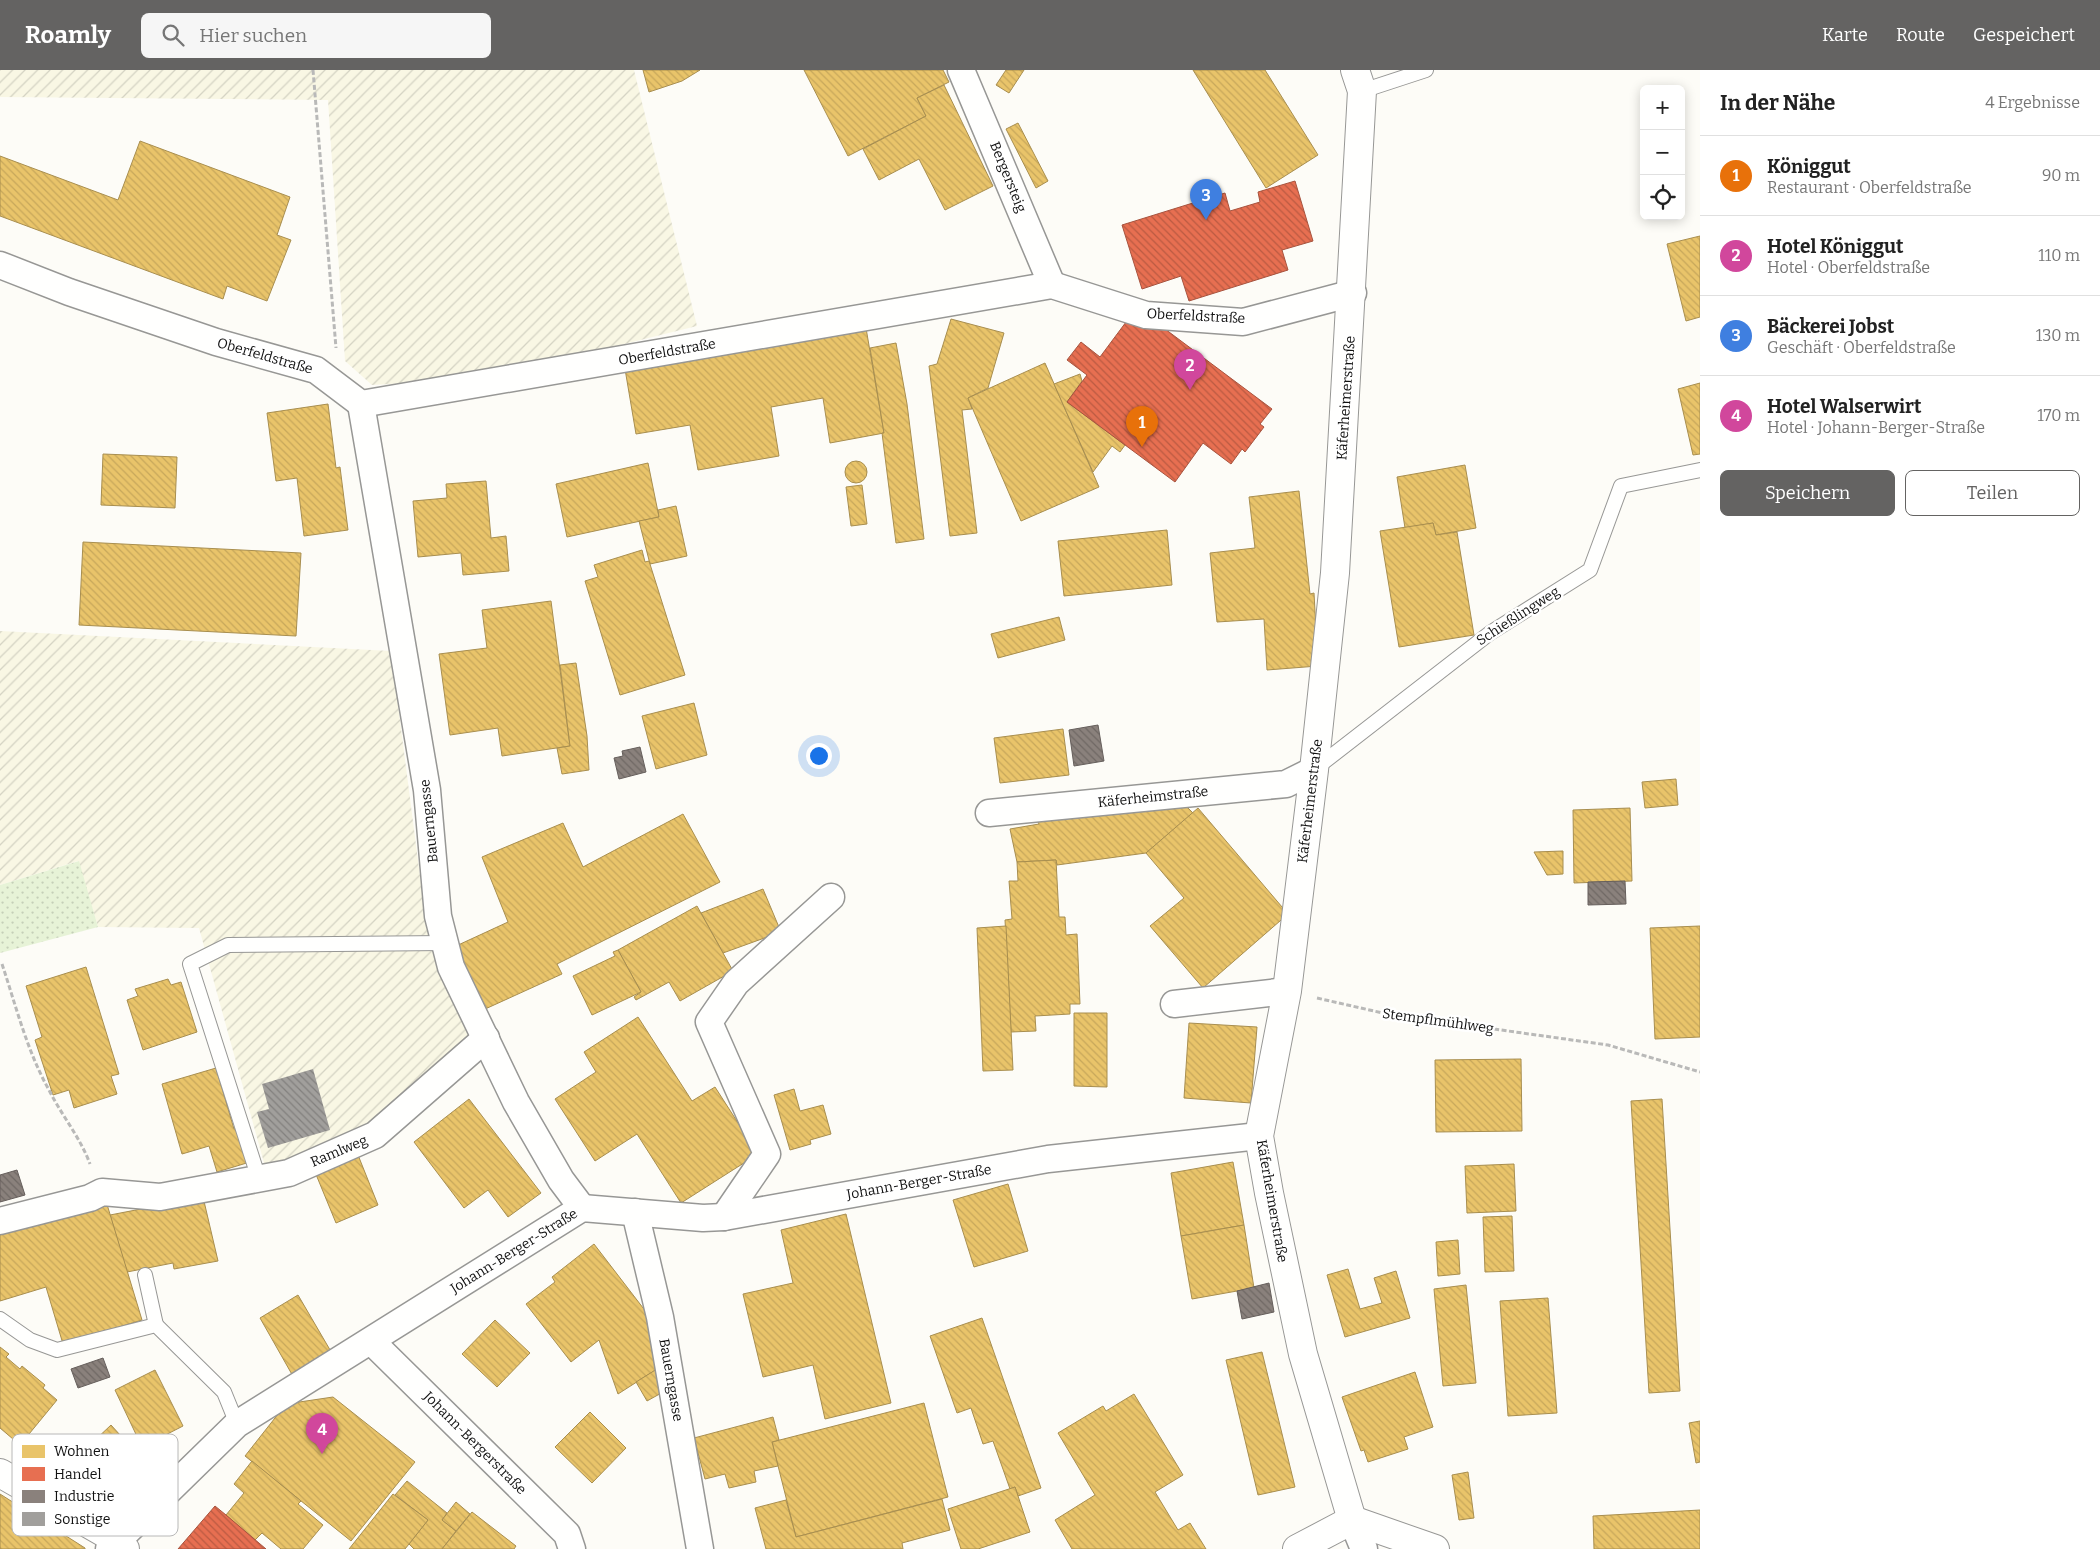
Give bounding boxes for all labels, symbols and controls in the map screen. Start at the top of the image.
search box [141,13,491,58]
text: Roamly [25,21,111,49]
icon: search [159,21,187,49]
text: Hier suchen [199,24,307,47]
text: Karte [1822,24,1868,46]
text: Route [1896,24,1945,46]
text: Gespeichert [1973,24,2075,46]
map controls [1640,85,1685,220]
button: + [1640,85,1685,130]
text: In der Nähe [1720,90,1835,116]
text: 4 Ergebnisse [1985,93,2080,112]
button: − [1640,130,1685,175]
street label: Bergersteig [986,139,1030,215]
text: Königgut [1767,155,1851,178]
text: 1 [1733,166,1739,185]
text: 90 m [2042,166,2080,185]
button: locate [1640,175,1685,220]
text: Restaurant · Oberfeldstraße [1767,178,1972,197]
pin: 3 [1190,179,1222,220]
text: Hotel Königgut [1767,235,1904,258]
text: 2 [1731,246,1741,265]
text: 110 m [2038,246,2080,265]
text: Hotel · Oberfeldstraße [1767,258,1930,277]
street label: Oberfeldstraße [1146,305,1246,327]
text: Bäckerei Jobst [1767,315,1894,338]
text: 3 [1731,326,1741,345]
text: 130 m [2036,326,2080,345]
street label: Oberfeldstraße [215,334,315,378]
street label: Oberfeldstraße [617,335,717,369]
street label: Käferheimerstraße [1333,335,1359,461]
text: Geschäft · Oberfeldstraße [1767,338,1956,357]
pin: 2 [1174,349,1206,390]
text: Hotel Walserwirt [1767,395,1922,418]
pin: 1 [1126,406,1158,447]
text: 4 [1731,406,1741,425]
text: 170 m [2037,406,2080,425]
text: Hotel · Johann-Berger-Straße [1767,418,1985,437]
button: Speichern [1720,470,1895,516]
button: Teilen [1905,470,2080,516]
street label: Schießlingweg [1473,583,1563,649]
street label: Käferheimerstraße [1294,738,1326,864]
your location [806,743,832,769]
street label: Bauerngasse [416,778,442,864]
street label: Käferheimstraße [1097,783,1209,811]
street label: Stempflmühlweg [1381,1005,1495,1037]
street label: Ramlweg [308,1131,370,1171]
street label: Käferheimerstraße [1253,1138,1291,1264]
street label: Johann-Berger-Straße [844,1161,993,1203]
street label: Johann-Berger-Straße [446,1205,581,1298]
street label: Bauerngasse [655,1337,687,1423]
street label: Johann-Bergerstraße [419,1387,530,1498]
pin: 4 [306,1413,338,1454]
legend [12,1434,178,1536]
text: Wohnen [54,1443,110,1460]
text: Handel [54,1466,101,1483]
text: Industrie [54,1488,114,1505]
text: Sonstige [54,1511,110,1528]

